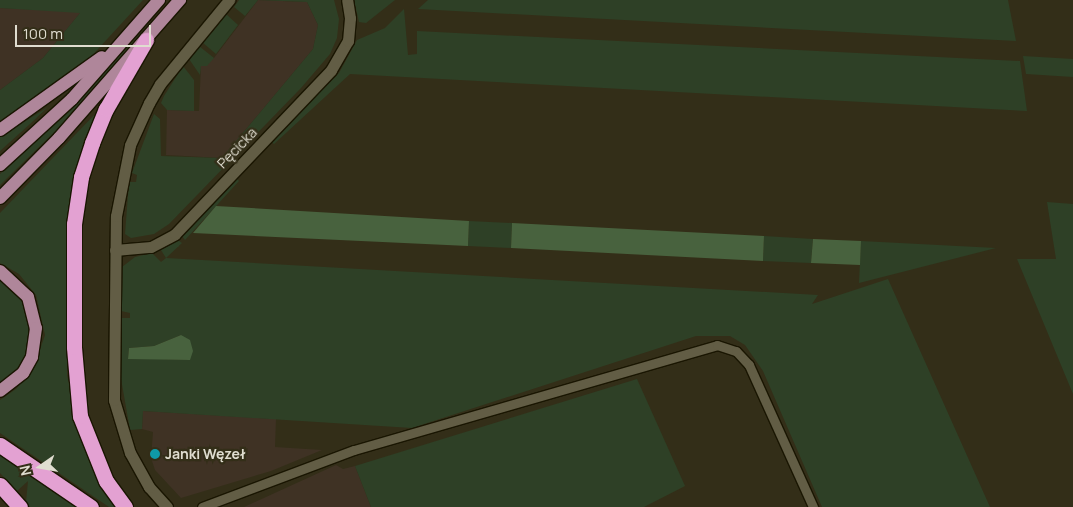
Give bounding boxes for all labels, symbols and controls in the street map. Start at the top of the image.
scale bar [18,15,154,47]
text: 100 m [23,23,63,44]
street label: Pęcicka [214,124,260,172]
north arrow [15,442,65,492]
place label: Janki Węzeł [165,446,245,462]
marker: Janki Węzeł [149,448,161,460]
text: N [15,463,35,478]

